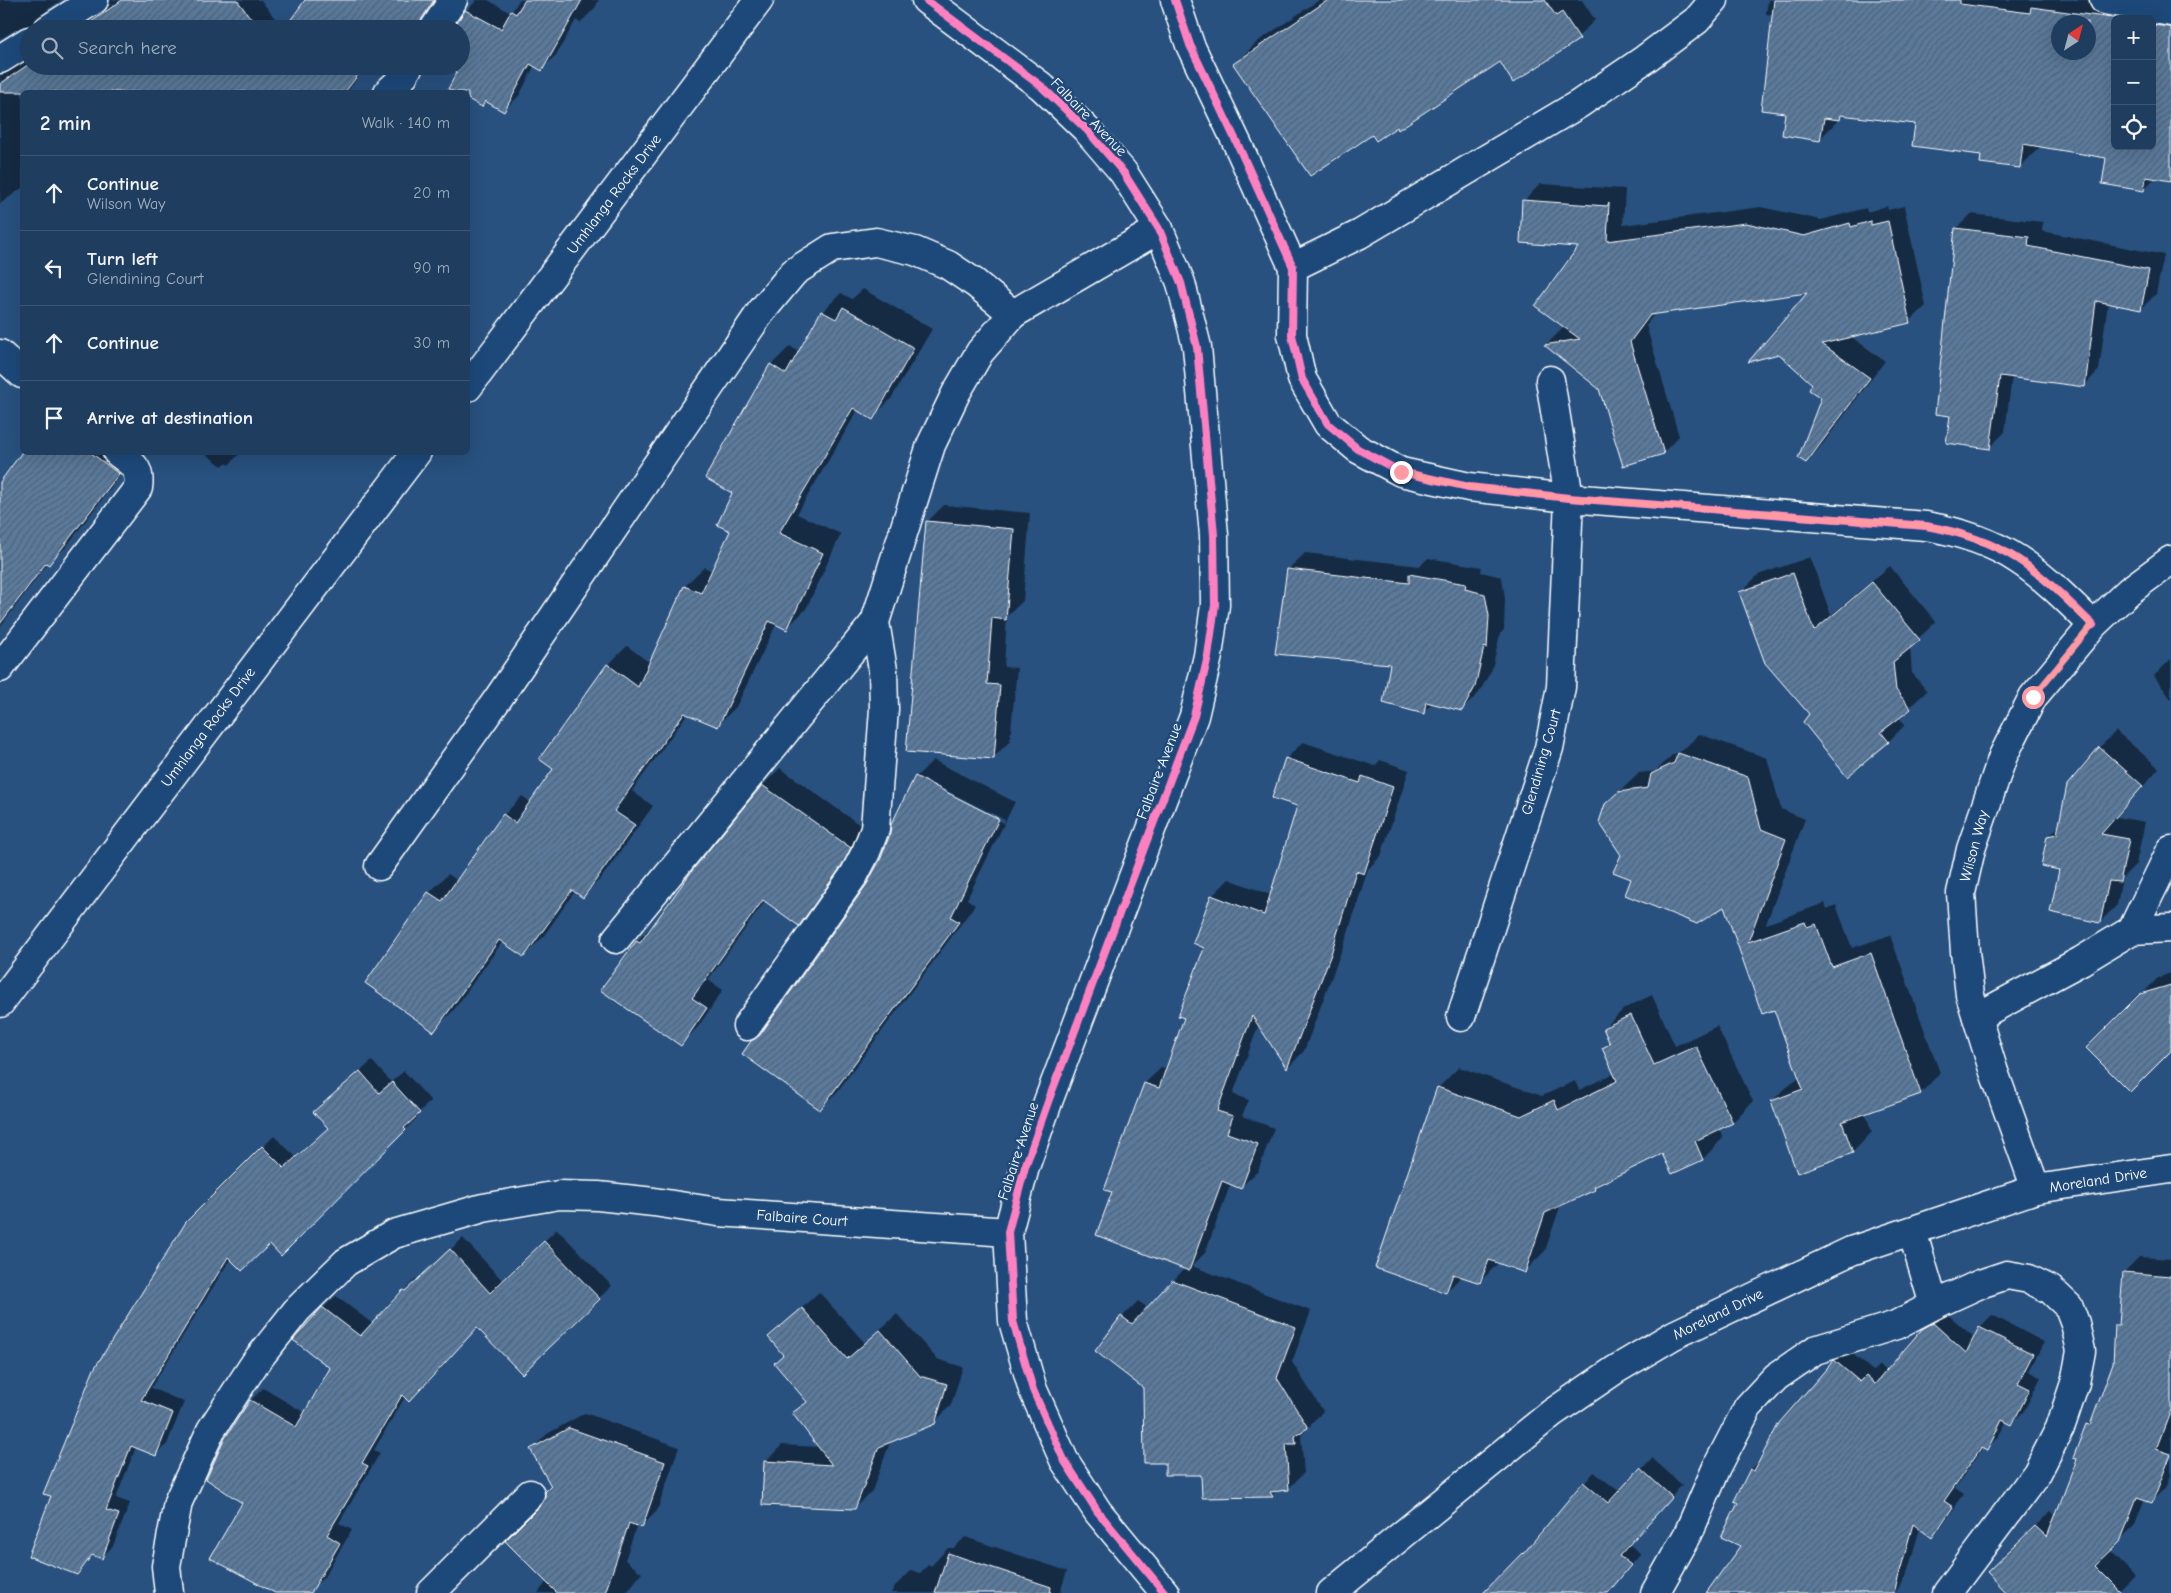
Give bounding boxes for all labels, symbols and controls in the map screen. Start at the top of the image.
north arrow [2051,15,2096,60]
map controls [2111,15,2156,150]
button: + [2111,15,2156,60]
search box [20,20,470,75]
icon: search [38,34,66,62]
text: Search here [78,37,177,59]
button: − [2111,60,2156,105]
street label: Falbaire Avenue [1047,74,1131,160]
button: locate [2111,105,2156,150]
text: 2 min [40,111,91,135]
text: Walk · 140 m [362,114,450,132]
street label: Umhlanga Rocks Drive [563,130,665,258]
text: Continue [87,173,159,195]
icon: ahead [40,179,68,207]
text: 20 m [413,184,450,202]
text: Wilson Way [87,195,165,213]
text: Turn left [87,248,158,270]
icon: left [40,254,68,282]
text: 90 m [413,259,450,277]
text: Glendining Court [87,270,203,288]
icon: ahead [40,329,68,357]
text: Continue [87,332,159,354]
text: 30 m [414,334,450,352]
icon: arrive [40,404,68,432]
text: Arrive at destination [87,407,253,429]
route end [1390,461,1413,484]
street label: Umhlanga Rocks Drive [157,663,259,791]
route start [2022,686,2045,709]
street label: Glendining Court [1517,706,1565,817]
street label: Falbaire Avenue [1132,720,1186,822]
street label: Wilson Way [1956,808,1992,884]
street label: Falbaire Avenue [994,1099,1042,1202]
street label: Moreland Drive [2048,1163,2148,1197]
street label: Falbaire Court [756,1206,849,1230]
street label: Moreland Drive [1670,1284,1767,1344]

